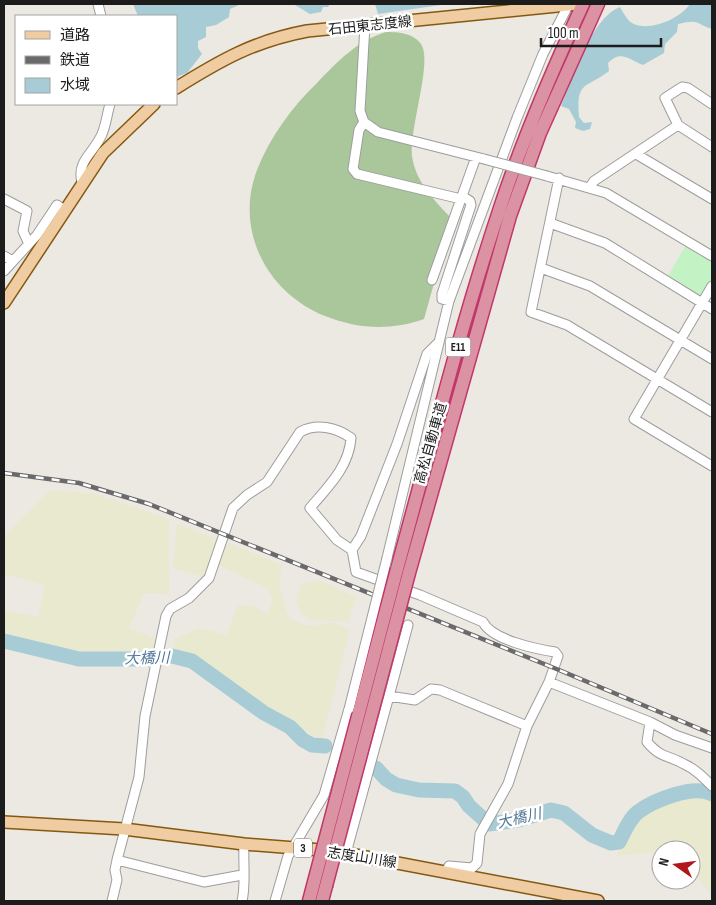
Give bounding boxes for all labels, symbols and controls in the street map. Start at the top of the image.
street label: 石田東志度線 [327,13,413,38]
legend [15,15,178,105]
scale bar [541,15,661,47]
text: 100 m [548,24,579,43]
text: 道路 [60,26,90,45]
text: 鉄道 [60,51,90,70]
text: 水域 [60,76,90,95]
road number: E11 [446,338,470,357]
street label: 高松自動車道 [411,400,450,486]
water label: 大橋川 [124,649,172,668]
water label: 大橋川 [495,804,545,833]
road number: 3 [294,838,312,858]
north arrow [651,840,701,890]
street label: 志度山川線 [326,844,398,871]
text: N [655,856,673,868]

